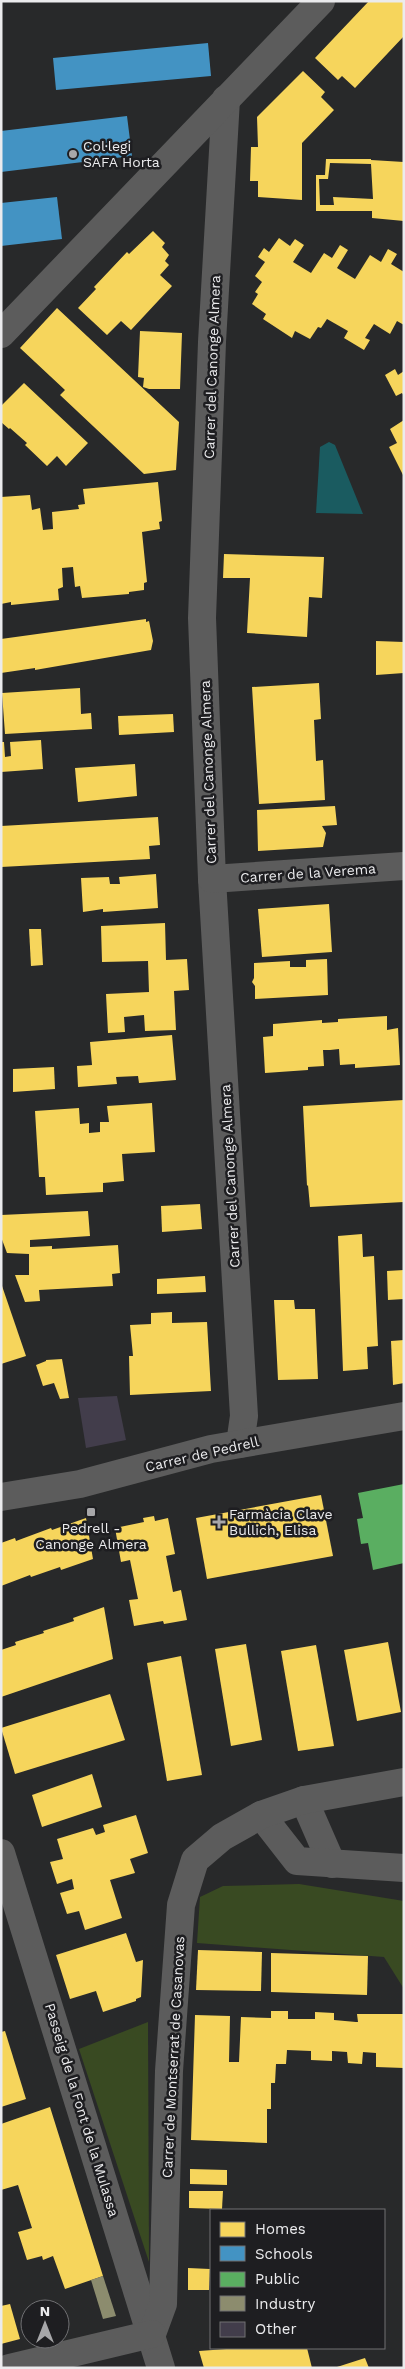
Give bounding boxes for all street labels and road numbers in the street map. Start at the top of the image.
street label: Carrer del Canonge Almera [201,275,223,459]
street label: Carrer del Canonge Almera [197,680,219,864]
street label: Carrer de la Verema [240,860,377,886]
street label: Carrer del Canonge Almera [217,1084,243,1268]
street label: Carrer de Pedrell [144,1433,261,1475]
street label: Carrer de Montserrat de Casanovas [159,1936,187,2178]
street label: Passeig de la Font de la Mulassa [42,2001,122,2219]

